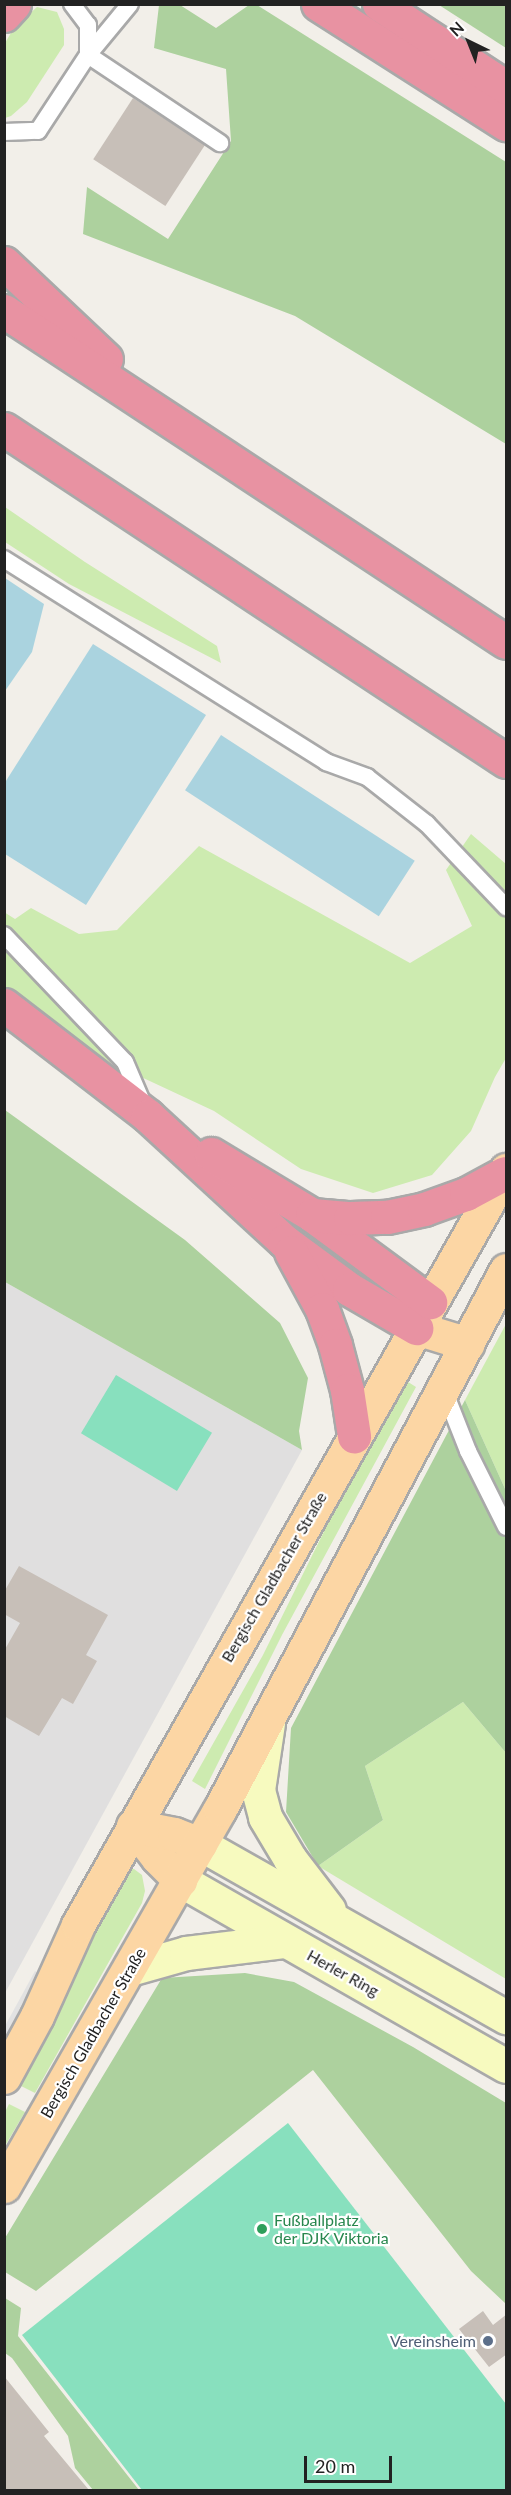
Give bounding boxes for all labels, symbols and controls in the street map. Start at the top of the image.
north arrow [439,12,499,72]
text: N [445,17,467,40]
street label: Bergisch Gladbacher Straße [217,1488,331,1666]
street label: Bergisch Gladbacher Straße [36,1944,150,2122]
street label: Herler Ring [304,1945,382,2001]
place label: Fußballplatz der DJK Viktoria [274,2210,390,2248]
marker: Fußballplatz der DJK Viktoria [255,2222,269,2236]
place label: Vereinsheim [390,2331,476,2351]
marker: Vereinsheim [481,2334,495,2348]
scale bar [307,2444,396,2482]
text: 20 m [315,2455,355,2477]

